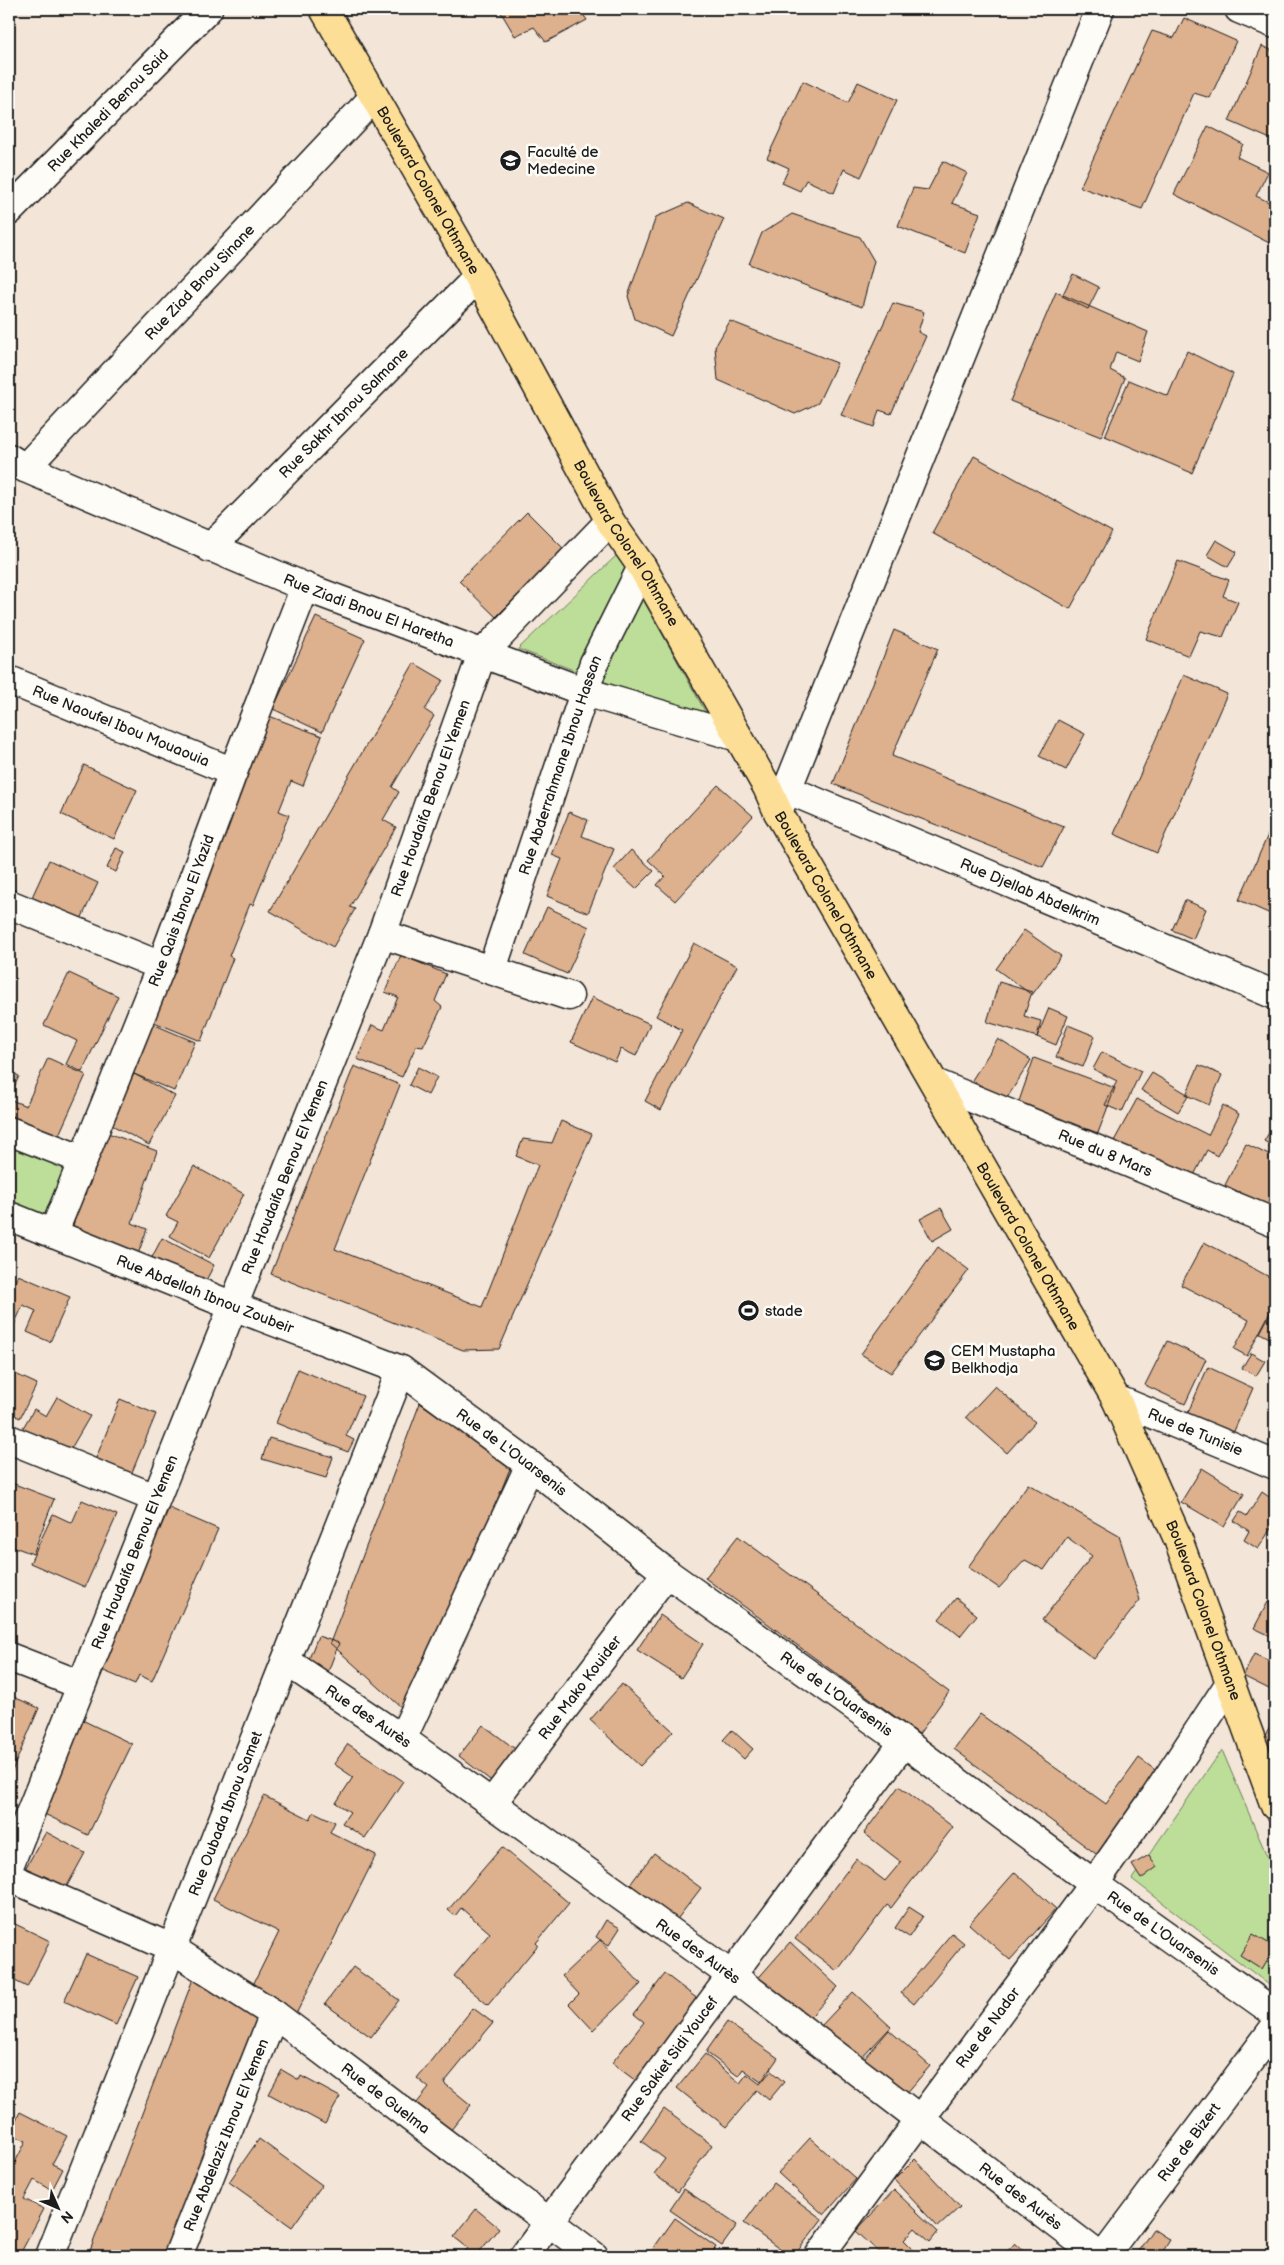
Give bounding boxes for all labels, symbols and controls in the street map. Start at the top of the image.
street label: Rue Khaledi Benou Said [44,46,173,176]
street label: Boulevard Colonel Othmane [372,103,484,278]
place label: Faculté de Medecine [527,143,598,179]
school or university icon: Faculté de Medecine [499,149,523,173]
street label: Rue Ziad Bnou Sinane [141,221,259,345]
street label: Rue Sakhr Ibnou Salmane [275,344,413,482]
street label: Boulevard Colonel Othmane [569,457,683,630]
street label: Rue Ziadi Bnou El Haretha [280,570,457,652]
street label: Rue Abderrahmane Ibnou Hassan [515,652,606,878]
street label: Rue Naoufel Ibou Mouaouia [29,682,212,771]
street label: Rue Houdaifa Benou El Yemen [387,697,475,900]
street label: Boulevard Colonel Othmane [770,808,881,983]
street label: Rue Qais Ibnou El Yazid [145,832,219,990]
street label: Rue Djellab Abdelkrim [957,854,1103,930]
street label: Rue Houdaifa Benou El Yemen [238,1077,333,1277]
street label: Rue du 8 Mars [1055,1126,1155,1182]
street label: Boulevard Colonel Othmane [972,1159,1084,1334]
street label: Rue Abdellah Ibnou Zoubeir [113,1251,297,1338]
sports icon: stade [737,1299,761,1323]
place label: stade [765,1302,803,1321]
place label: CEM Mustapha Belkhodja [951,1342,1055,1378]
school or university icon: CEM Mustapha Belkhodja [923,1348,947,1372]
street label: Rue de Tunisie [1145,1404,1246,1461]
street label: Rue de L'Ouarsenis [452,1405,571,1501]
street label: Rue Houdaifa Benou El Yemen [88,1452,183,1652]
street label: Boulevard Colonel Othmane [1161,1517,1245,1703]
street label: Rue Mako Kouider [535,1632,626,1744]
street label: Rue de L'Ouarsenis [776,1648,897,1741]
street label: Rue des Aurès [321,1681,415,1753]
street label: Rue Oubada Ibnou Samet [185,1728,267,1899]
street label: Rue de L'Ouarsenis [1103,1887,1223,1981]
street label: Rue des Aurès [651,1915,744,1989]
street label: Rue de Nador [952,1983,1025,2072]
street label: Rue Sakiet Sidi Youcef [618,1993,723,2126]
street label: Rue Abdelaziz Ibnou El Yemen [180,2036,273,2234]
street label: Rue de Guelma [337,2059,433,2138]
street label: Rue de Bizert [1154,2099,1225,2186]
street label: Rue des Aurès [975,2159,1066,2235]
north arrow [32,2182,82,2232]
text: N [57,2207,77,2227]

